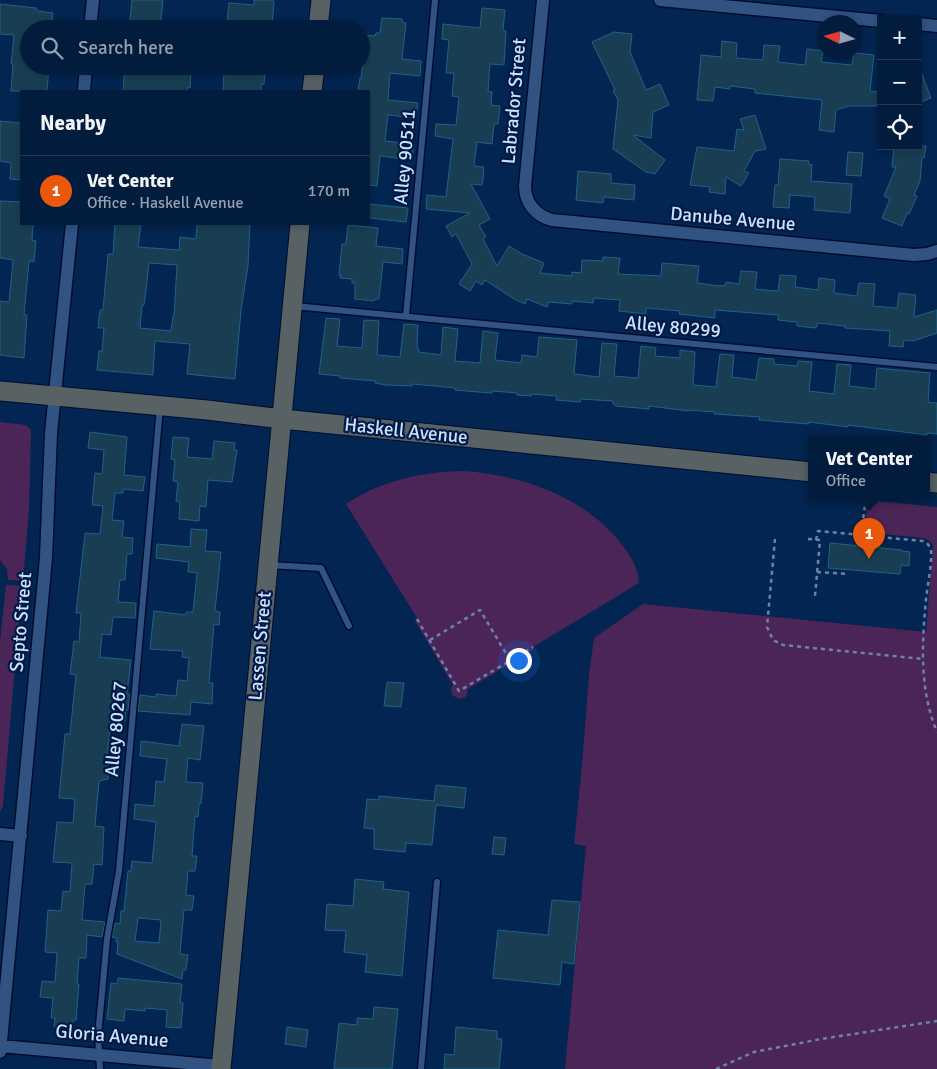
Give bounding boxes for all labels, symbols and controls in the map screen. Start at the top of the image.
north arrow [817,15,862,60]
map controls [877,15,922,150]
button: + [877,15,922,60]
search box [20,20,370,75]
icon: search [38,34,66,62]
text: Search here [78,36,174,60]
street label: Labrador Street [497,37,531,165]
button: − [877,60,922,105]
button: locate [877,105,922,150]
street label: Alley 90511 [389,108,421,206]
text: Nearby [40,110,106,136]
text: Vet Center [87,169,174,193]
text: 1 [52,181,60,201]
text: 170 m [308,181,350,201]
text: Office · Haskell Avenue [87,193,244,213]
street label: Danube Avenue [669,202,797,236]
street label: Alley 80299 [624,311,722,343]
street label: Haskell Avenue [343,413,469,449]
popup [808,436,930,501]
text: Vet Center [826,447,912,471]
text: Office [826,471,866,491]
pin: 1 [853,518,885,559]
street label: Septo Street [5,571,37,673]
street label: Lassen Street [243,590,277,702]
your location [506,648,532,674]
street label: Alley 80267 [100,680,132,778]
street label: Gloria Avenue [55,1019,169,1053]

